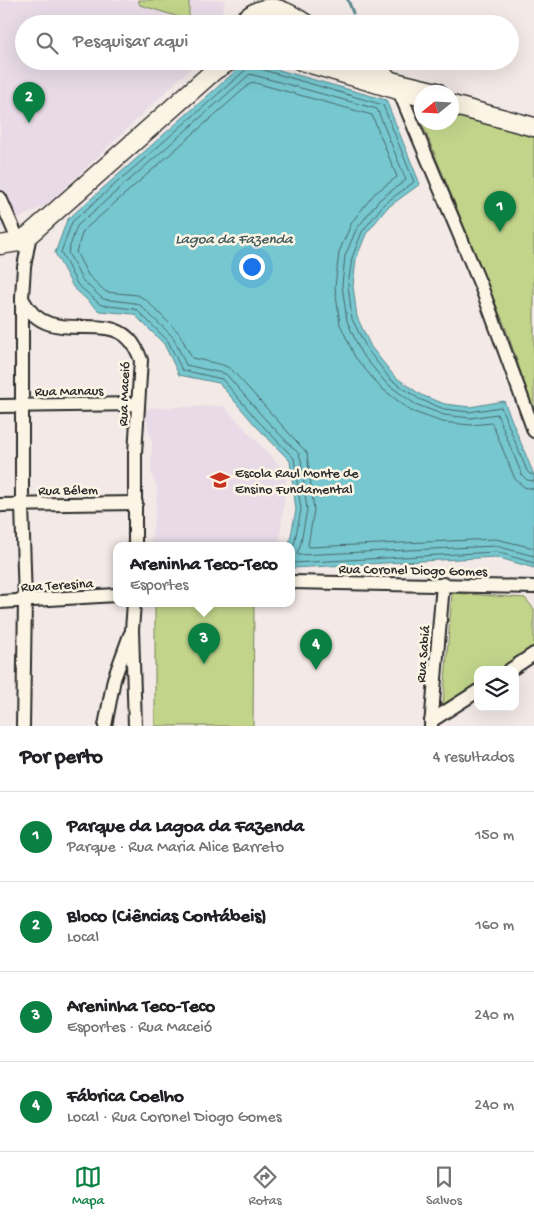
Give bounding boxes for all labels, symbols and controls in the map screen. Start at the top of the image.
search box [15,15,519,70]
icon: search [33,29,61,57]
text: Pesquisar aqui [73,31,188,54]
pin: 2 [13,82,45,123]
north arrow [414,85,459,130]
pin: 1 [484,191,516,232]
water label: Lagoa da Fazenda [175,231,294,249]
your location [239,254,265,280]
street label: Rua Maceió [116,361,135,427]
street label: Rua Manaus [35,383,104,402]
place label: Escola Raul Monte de Ensino Fundamental [235,466,359,499]
school or university icon: Escola Raul Monte de Ensino Fundamental [209,469,231,491]
street label: Rua Bélem [38,482,98,501]
popup [113,542,295,607]
text: Areninha Teco-Teco [130,554,278,577]
street label: Rua Coronel Diogo Gomes [338,562,488,581]
street label: Rua Teresina [21,576,95,597]
text: Esportes [130,577,188,596]
pin: 3 [188,623,220,664]
street label: Rua Sabiá [414,624,436,684]
pin: 4 [300,629,332,670]
map controls [474,666,519,711]
button: layers [474,666,519,711]
text: Por perto [20,746,103,771]
text: 4 resultados [433,749,514,768]
text: Parque da Lagoa da Fazenda [67,816,304,839]
text: 1 [33,827,39,846]
text: 150 m [475,827,514,846]
text: Parque · Rua Maria Alice Barreto [67,839,284,858]
text: Bloco (Ciências Contábeis) [67,906,267,929]
text: 2 [32,917,40,936]
text: 160 m [475,917,514,936]
text: Local [67,929,99,948]
text: Areninha Teco-Teco [67,996,215,1019]
text: 3 [32,1007,40,1026]
text: 240 m [474,1007,514,1026]
text: Esportes · Rua Maceió [67,1019,212,1038]
text: Fábrica Coelho [67,1086,184,1109]
text: 4 [32,1097,40,1116]
text: 240 m [474,1097,514,1116]
text: Local · Rua Coronel Diogo Gomes [67,1109,282,1128]
tab: Mapa [72,1163,104,1210]
tab: Rotas [248,1163,282,1210]
tab: Salvos [426,1163,462,1210]

